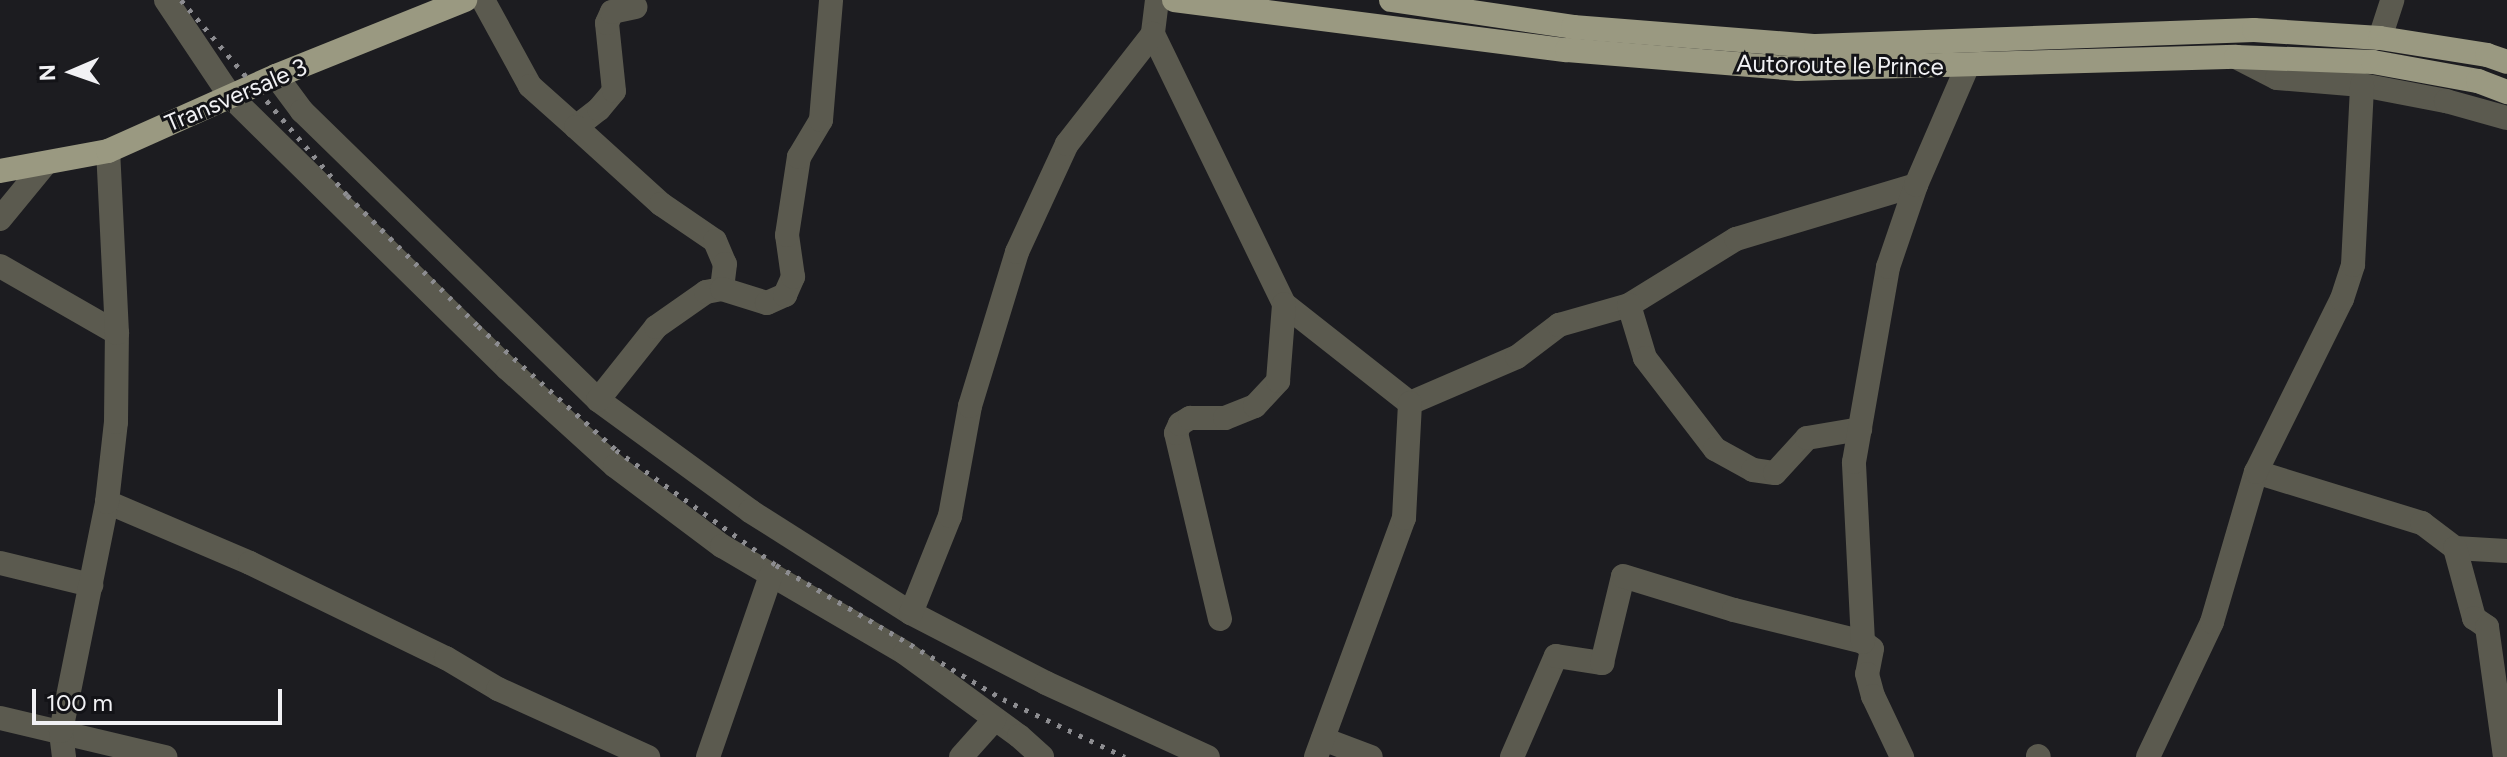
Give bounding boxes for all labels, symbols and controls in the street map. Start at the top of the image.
north arrow [32,32,112,112]
street label: Autoroute le Prince [1736,49,1944,81]
street label: Transversale 3 [161,52,311,138]
text: N [34,64,61,82]
scale bar [36,673,286,723]
text: 100 m [46,688,113,717]

